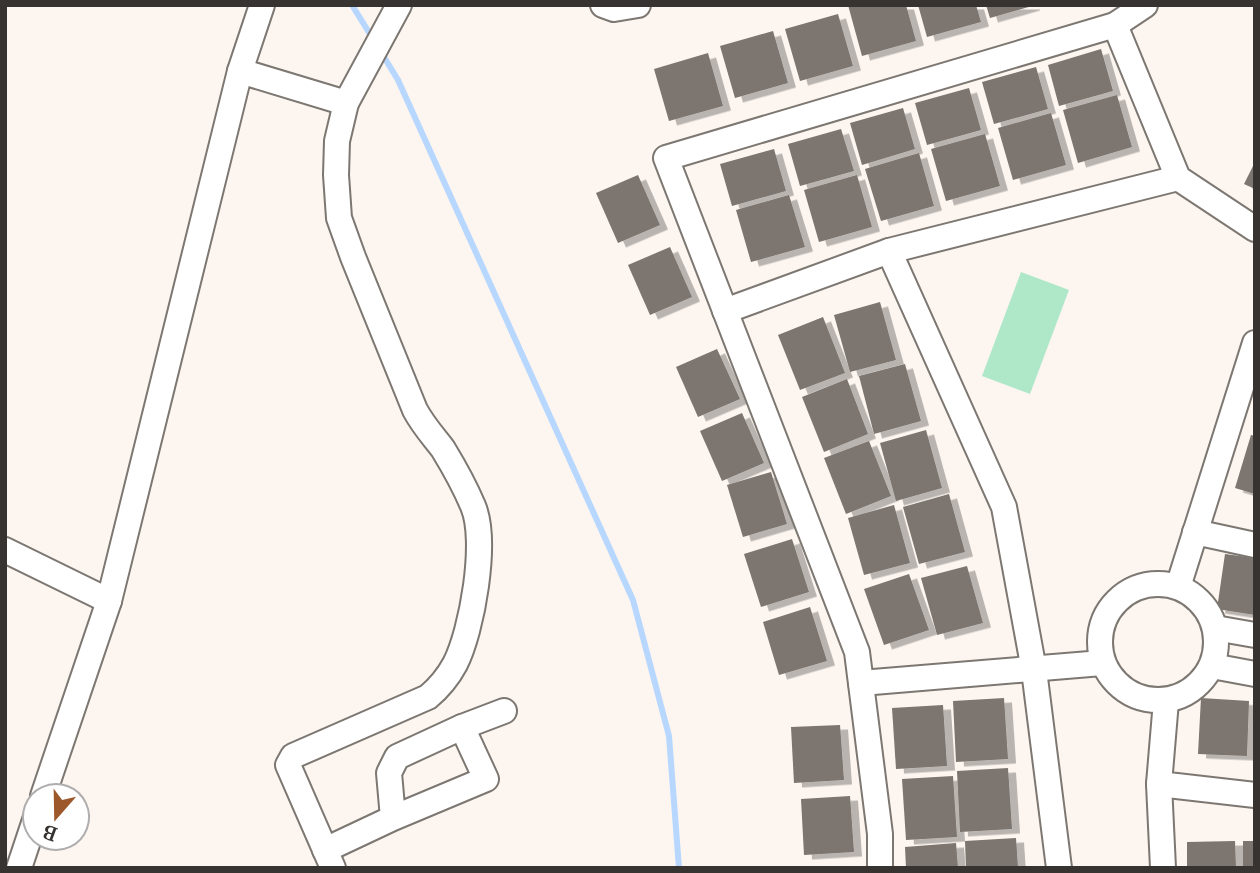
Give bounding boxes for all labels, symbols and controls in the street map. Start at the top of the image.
north arrow [21,782,91,852]
text: B [40,819,61,847]

